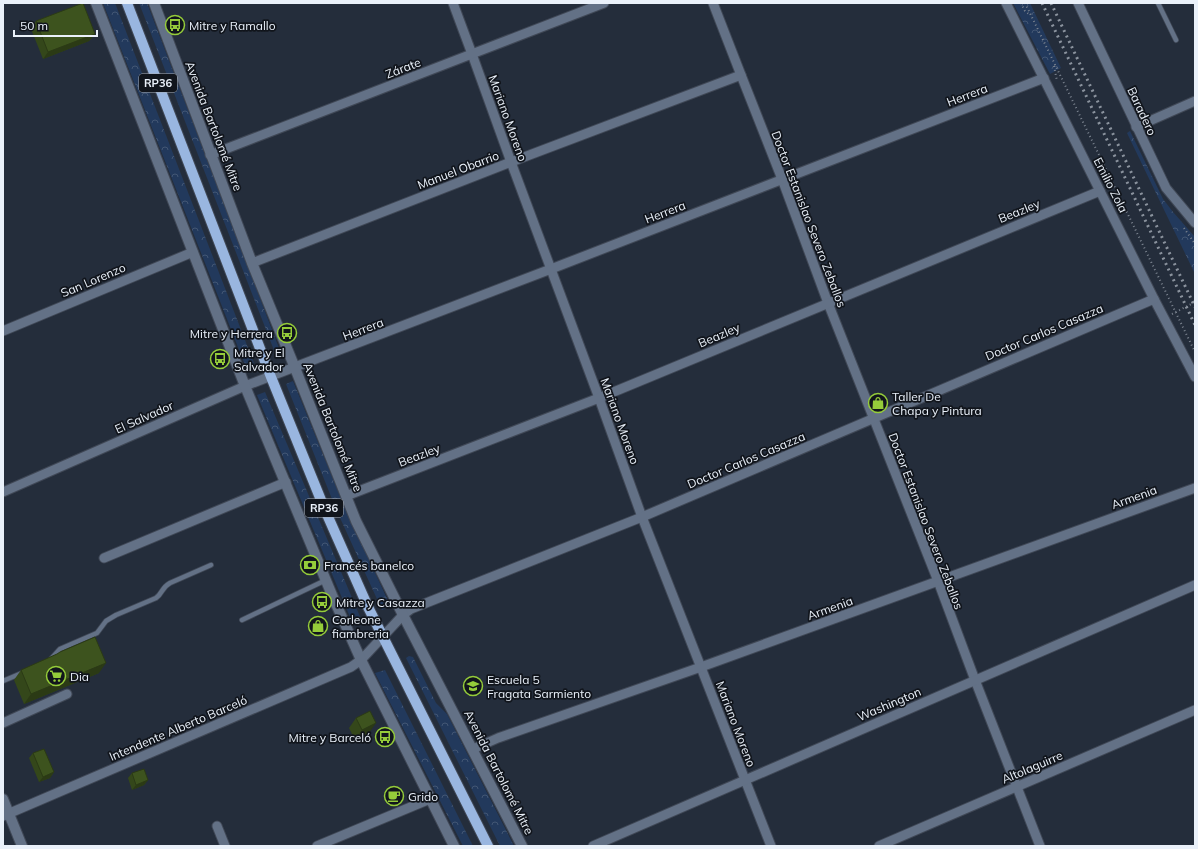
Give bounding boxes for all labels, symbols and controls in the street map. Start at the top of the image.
scale bar [14,12,97,38]
bus stop icon: Mitre y Ramallo [164,14,186,36]
text: 50 m [20,18,48,33]
place label: Mitre y Ramallo [189,18,276,33]
street label: Zárate [383,54,423,82]
street label: Avenida Bartolomé Mitre [182,59,246,193]
street label: Mariano Moreno [485,73,531,163]
road number: RP36 [139,74,177,92]
street label: Herrera [945,80,989,110]
street label: Baradero [1124,84,1160,138]
street label: Doctor Estanislao Severo Zeballos [768,129,850,309]
street label: Manuel Obarrio [415,148,501,192]
street label: Emilio Zola [1091,155,1131,215]
street label: Beazley [996,196,1043,226]
street label: Herrera [643,197,687,227]
street label: San Lorenzo [58,260,128,300]
street label: Doctor Carlos Casazza [983,300,1105,364]
street label: Herrera [341,314,385,344]
street label: Beazley [696,319,743,350]
bus stop icon: Mitre y Herrera [276,322,298,344]
place label: Mitre y Herrera [190,326,273,341]
place label: Mitre y El Salvador [234,345,285,374]
bus stop icon: Mitre y El Salvador [209,348,231,370]
street label: Avenida Bartolomé Mitre [300,360,366,494]
street label: Mariano Moreno [597,376,643,466]
place label: Taller De Chapa y Pintura [892,389,982,418]
shop icon: Taller De Chapa y Pintura [867,392,889,414]
street label: El Salvador [112,397,176,437]
street label: Doctor Carlos Casazza [685,428,807,492]
street label: Doctor Estanislao Severo Zeballos [885,431,967,611]
street label: Beazley [396,440,443,470]
street label: Armenia [1109,482,1159,512]
road number: RP36 [305,499,343,517]
bank icon: Francés banelco [299,554,321,576]
place label: Francés banelco [324,558,414,573]
bus stop icon: Mitre y Casazza [311,591,333,613]
street label: Armenia [805,593,855,623]
place label: Mitre y Casazza [336,595,425,610]
place label: Corleone fiambreria [332,612,389,641]
shop icon: Corleone fiambreria [307,615,329,637]
supermarket icon: Dia [45,665,67,687]
place label: Dia [70,669,89,684]
place label: Escuela 5 Fragata Sarmiento [487,672,591,701]
school or university icon: Escuela 5 Fragata Sarmiento [462,675,484,697]
street label: Mariano Moreno [713,679,759,769]
street label: Washington [855,684,923,724]
street label: Intendente Alberto Barceló [107,692,249,764]
street label: Avenida Bartolomé Mitre [461,707,537,837]
bus stop icon: Mitre y Barceló [374,726,396,748]
place label: Mitre y Barceló [289,730,371,745]
street label: Altolaguirre [999,747,1065,787]
cafe icon: Grido [383,785,405,807]
place label: Grido [408,789,438,804]

